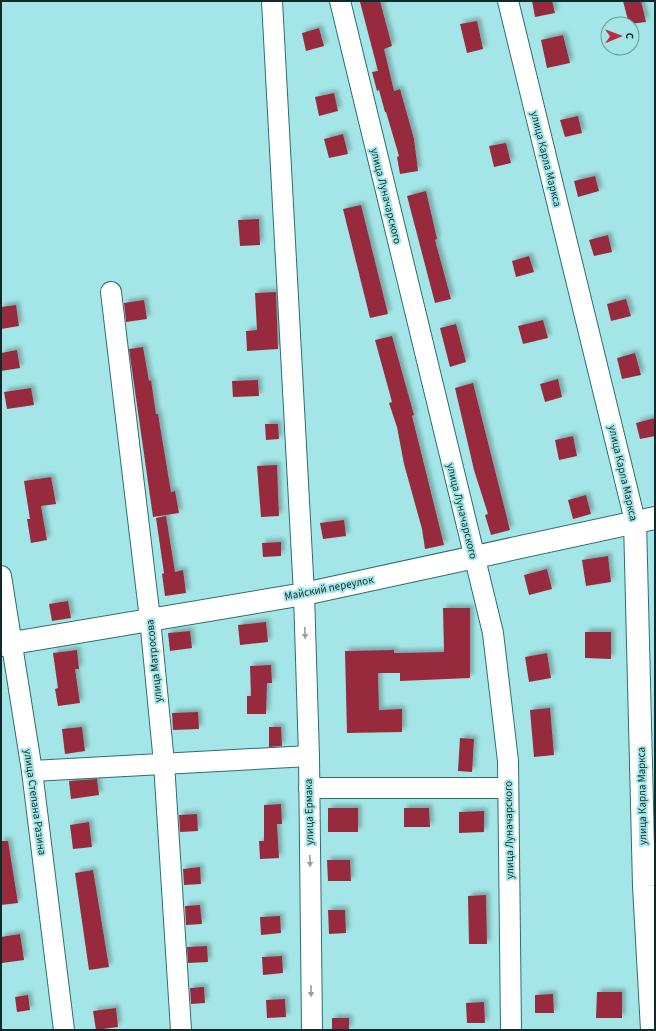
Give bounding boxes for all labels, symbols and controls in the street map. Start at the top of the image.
north arrow [600,16,640,56]
text: С [622,33,637,40]
street label: улица Карла Маркса [527,110,565,208]
street label: улица Луначарского [367,146,405,246]
street label: улица Карла Маркса [605,424,641,522]
street label: улица Луначарского [443,461,481,561]
street label: Майский переулок [283,572,375,604]
street label: улица Матросова [142,619,166,703]
one-way arrow [302,627,308,640]
street label: улица Карла Маркса [634,747,650,845]
street label: улица Степана Разина [20,748,50,856]
street label: улица Ермака [301,779,317,845]
street label: улица Луначарского [501,781,517,879]
one-way arrow [306,855,313,867]
one-way arrow [308,985,314,998]

